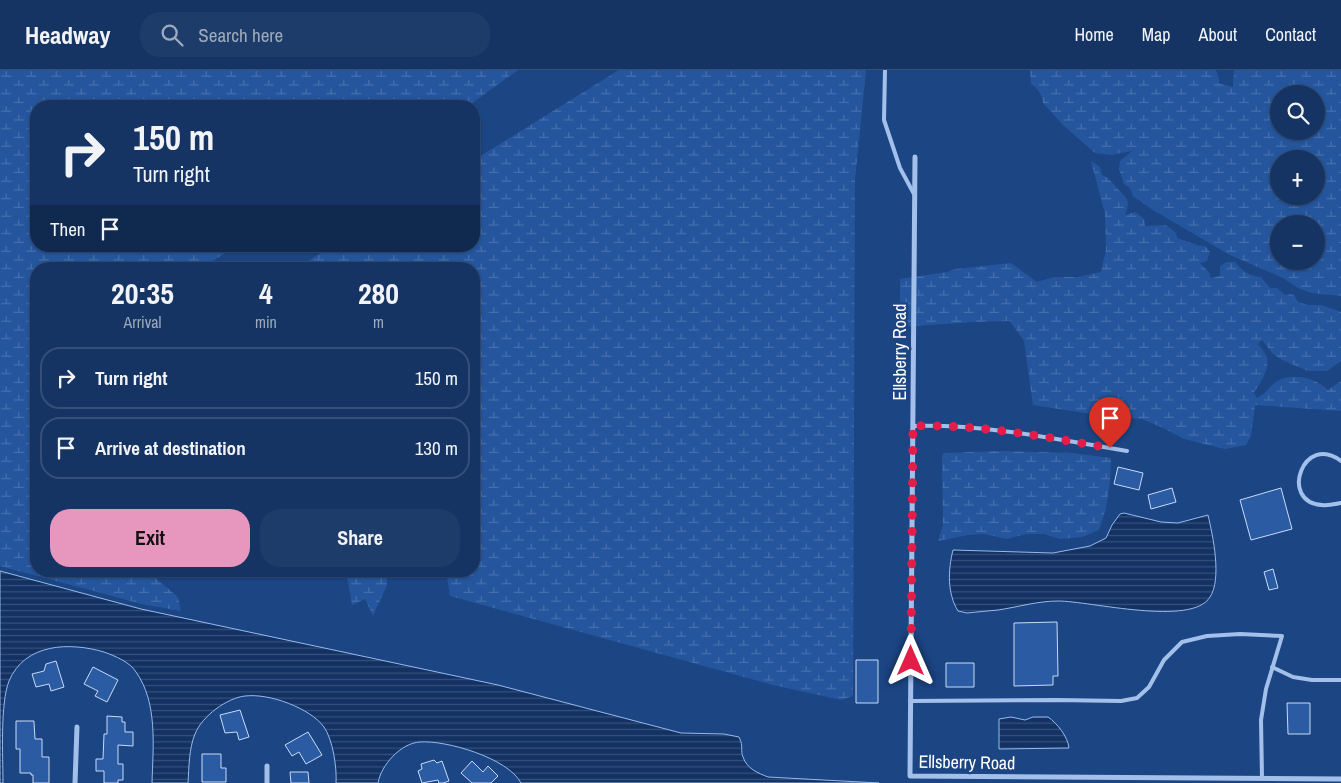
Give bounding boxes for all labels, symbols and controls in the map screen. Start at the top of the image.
search box [140,12,490,57]
text: Headway [25,19,110,51]
icon: search [158,21,186,49]
text: Search here [198,22,283,48]
text: Home [1074,22,1114,47]
text: Map [1142,22,1171,47]
text: About [1199,22,1237,47]
text: Contact [1265,22,1316,47]
map controls [1270,85,1325,270]
button: search [1270,85,1325,140]
text: 150 m [133,114,214,161]
icon: right [50,120,115,185]
button: + [1270,150,1325,205]
text: Turn right [133,159,210,189]
icon: arrive [96,215,124,243]
button: − [1270,215,1325,270]
text: Then [50,216,86,242]
text: 20:35 [111,273,174,313]
text: 4 [259,273,273,313]
text: 280 [358,273,399,313]
street label: Ellsberry Road [887,304,912,400]
text: Arrival [124,311,161,333]
text: min [255,311,277,333]
text: m [373,311,384,333]
icon: right [52,364,80,392]
text: Turn right [95,365,167,391]
text: 150 m [415,365,458,391]
pin [1089,397,1131,448]
icon: arrive [1096,404,1124,432]
icon: arrive [52,434,80,462]
text: Arrive at destination [95,435,246,461]
text: 130 m [415,435,458,461]
button: Exit [50,509,250,567]
button: Share [260,509,460,567]
position arrow [884,634,936,686]
street label: Ellsberry Road [918,749,1016,775]

